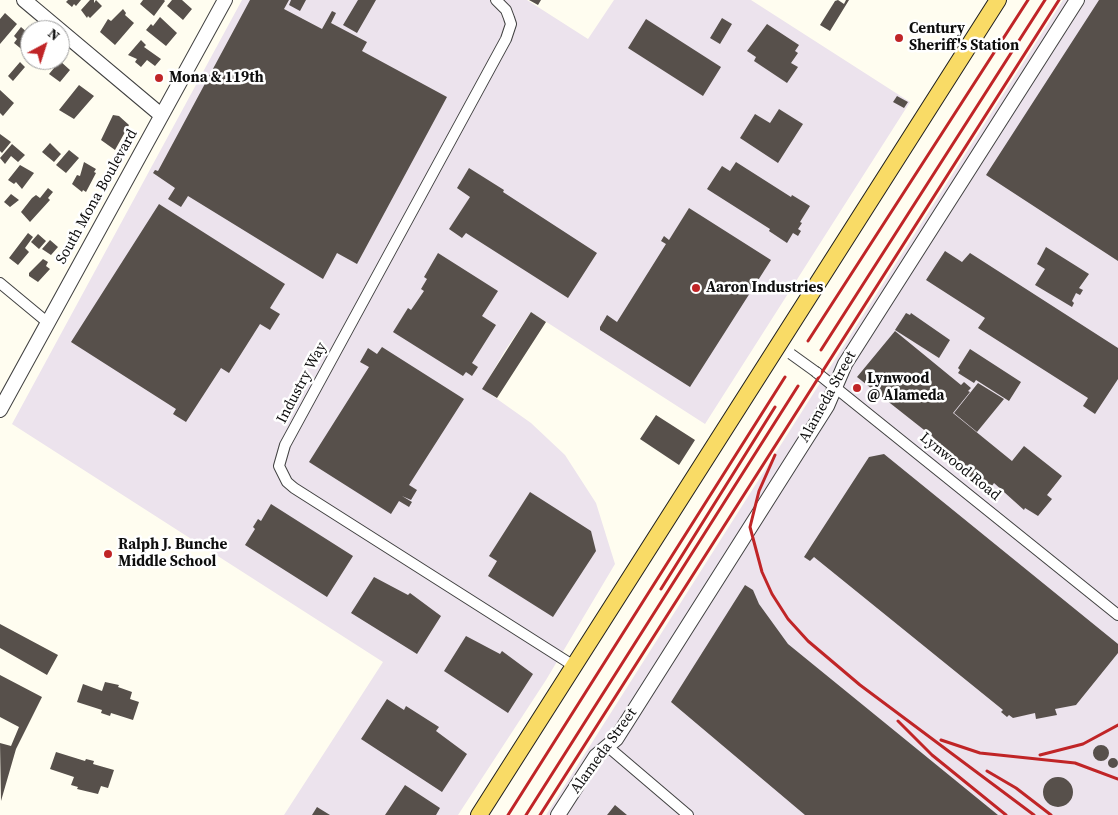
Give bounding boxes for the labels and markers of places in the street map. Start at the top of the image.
place label: Century Sheriff's Station [909,20,1019,55]
marker: Century Sheriff's Station [893,32,905,44]
place label: Mona & 119th [169,69,264,87]
marker: Mona & 119th [153,72,165,84]
place label: Aaron Industries [706,279,823,297]
marker: Aaron Industries [690,282,702,294]
place label: Lynwood @ Alameda [867,370,944,405]
marker: Lynwood @ Alameda [851,382,863,394]
place label: Ralph J. Bunche Middle School [118,536,227,571]
marker: Ralph J. Bunche Middle School [102,548,114,560]

